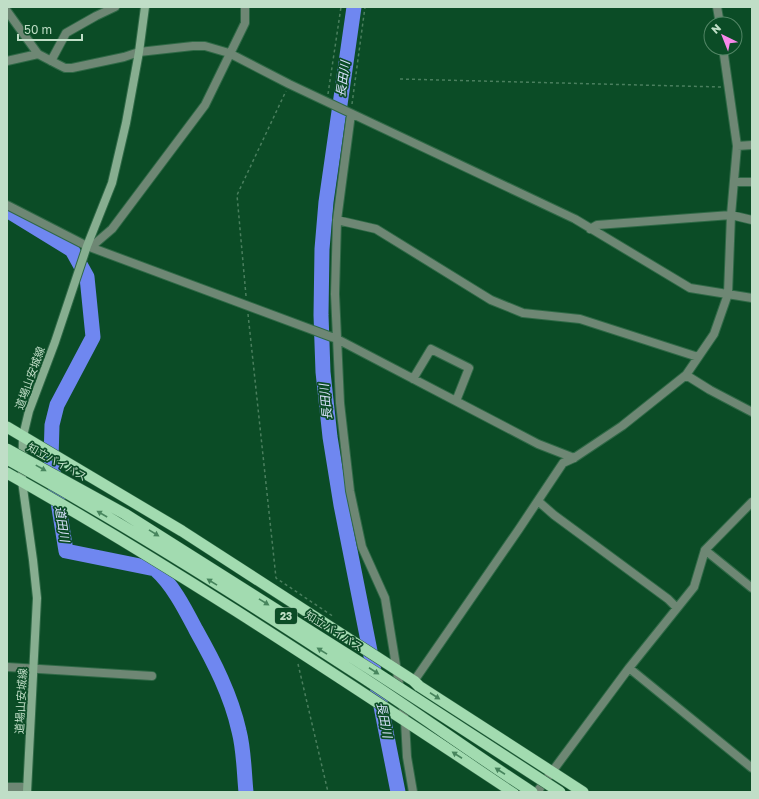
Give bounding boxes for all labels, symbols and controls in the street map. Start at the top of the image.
scale bar [18,16,82,42]
north arrow [703,16,743,56]
text: N [708,21,723,36]
text: 50 m [24,22,52,37]
water label: 長田川 [333,58,353,98]
street label: 道場山安城線 [12,345,47,411]
water label: 長田川 [316,381,335,421]
street label: 知立バイパス [25,440,89,483]
one-way arrow [35,465,47,472]
water label: 道田川 [52,505,73,545]
one-way arrow [96,510,108,517]
one-way arrow [148,529,160,536]
one-way arrow [206,578,218,585]
one-way arrow [259,598,269,606]
road number: 23 [275,608,297,624]
street label: 知立バイパス [303,608,366,654]
one-way arrow [317,647,327,655]
street label: 道場山安城線 [12,668,29,734]
one-way arrow [368,668,380,675]
one-way arrow [430,692,440,700]
water label: 長田川 [374,701,396,741]
one-way arrow [451,751,462,759]
one-way arrow [494,767,505,775]

